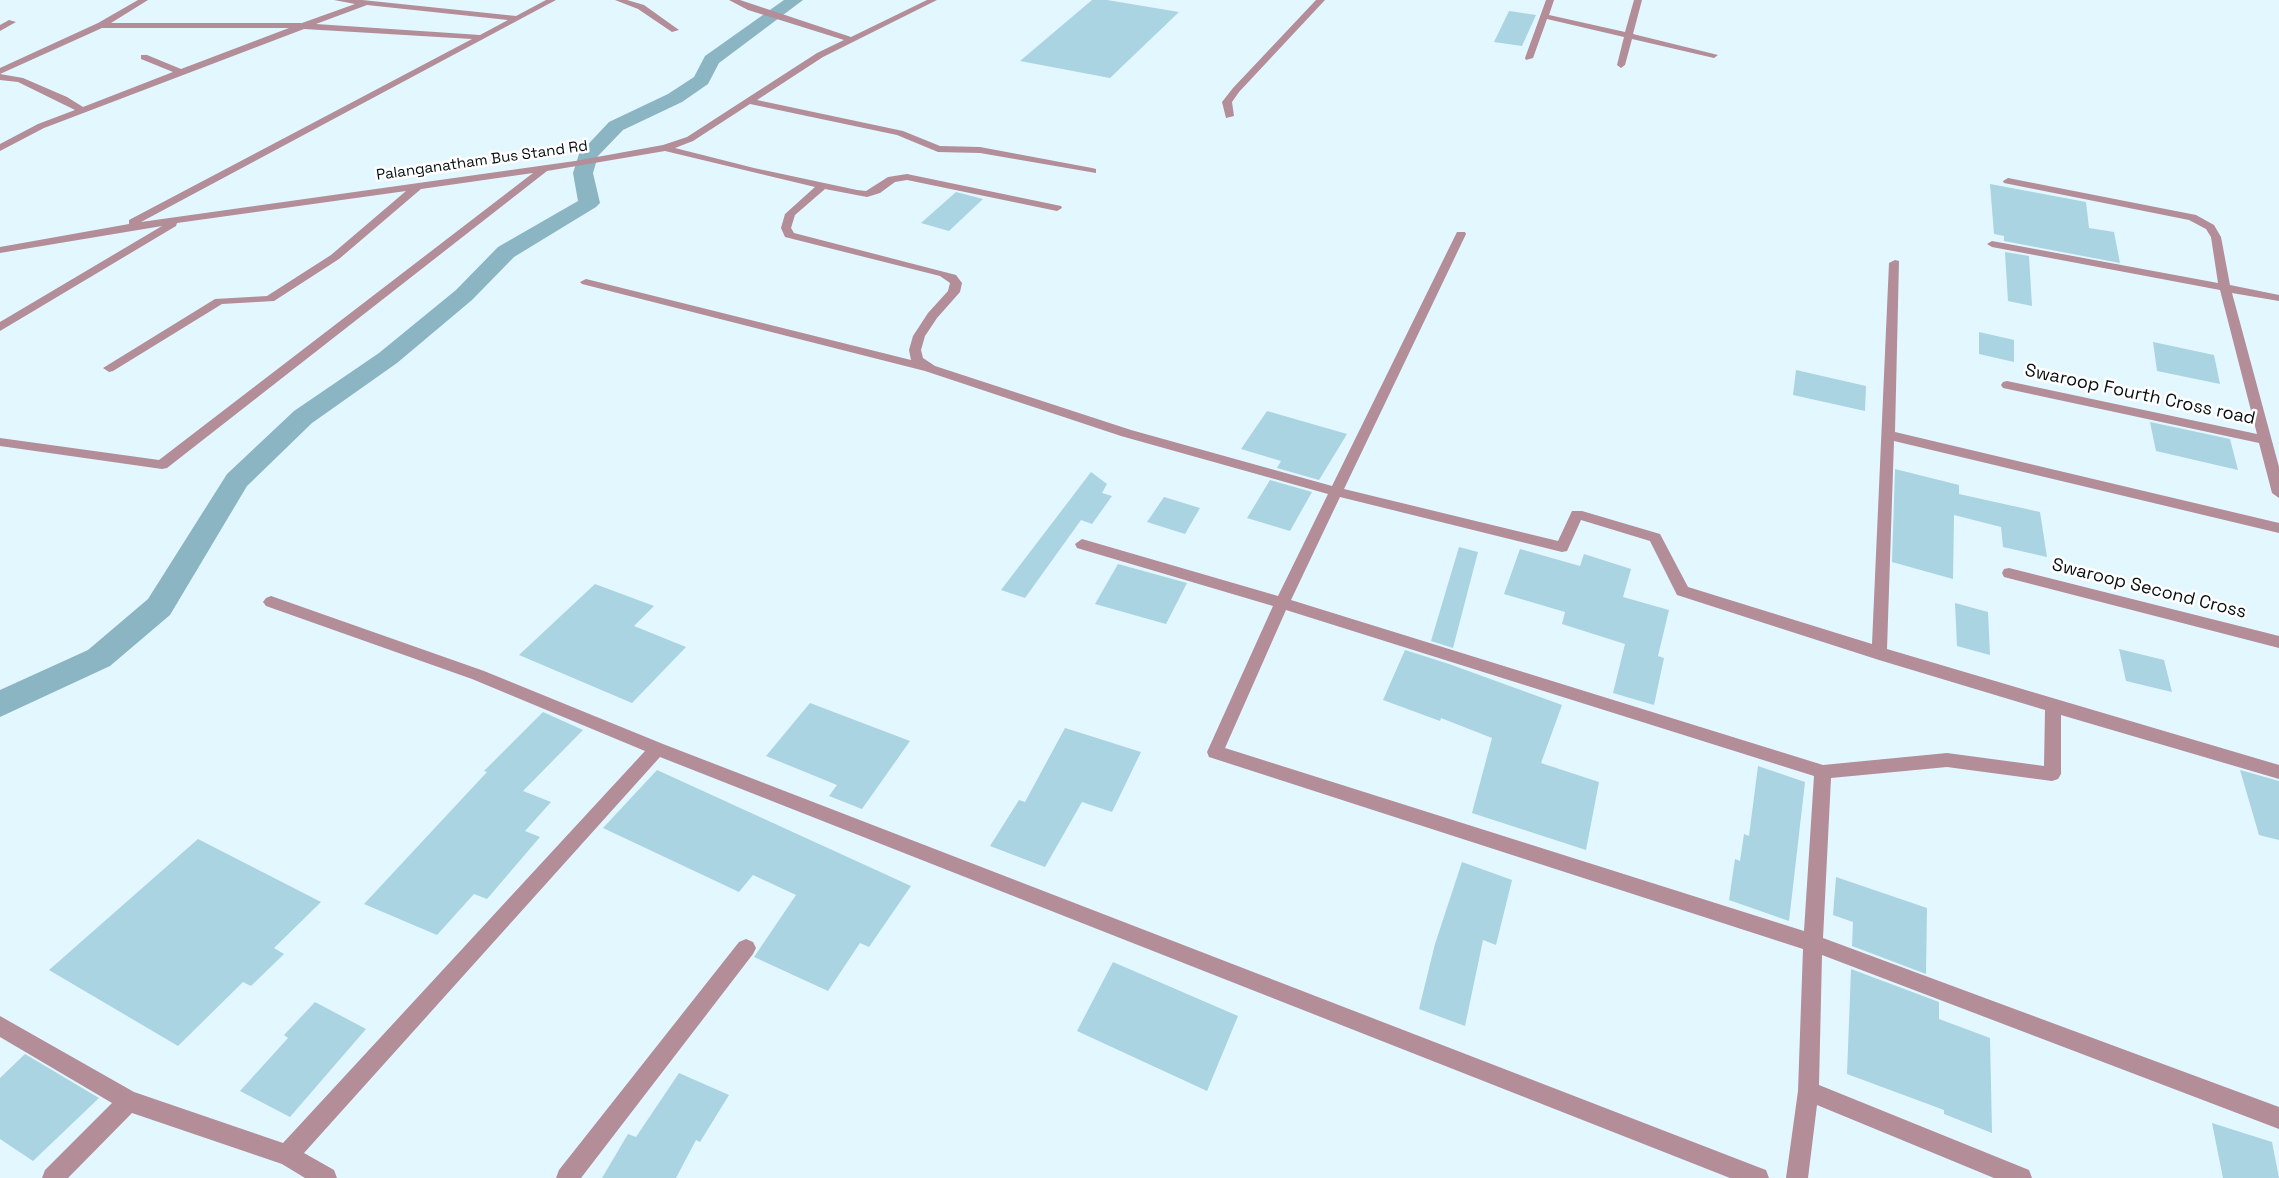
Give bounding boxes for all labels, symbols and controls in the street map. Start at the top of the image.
street label: Palanganatham Bus Stand Rd [375,137,589,185]
street label: Swaroop Fourth Cross road [2023,360,2257,430]
street label: Swaroop Second Cross [2050,554,2248,624]

